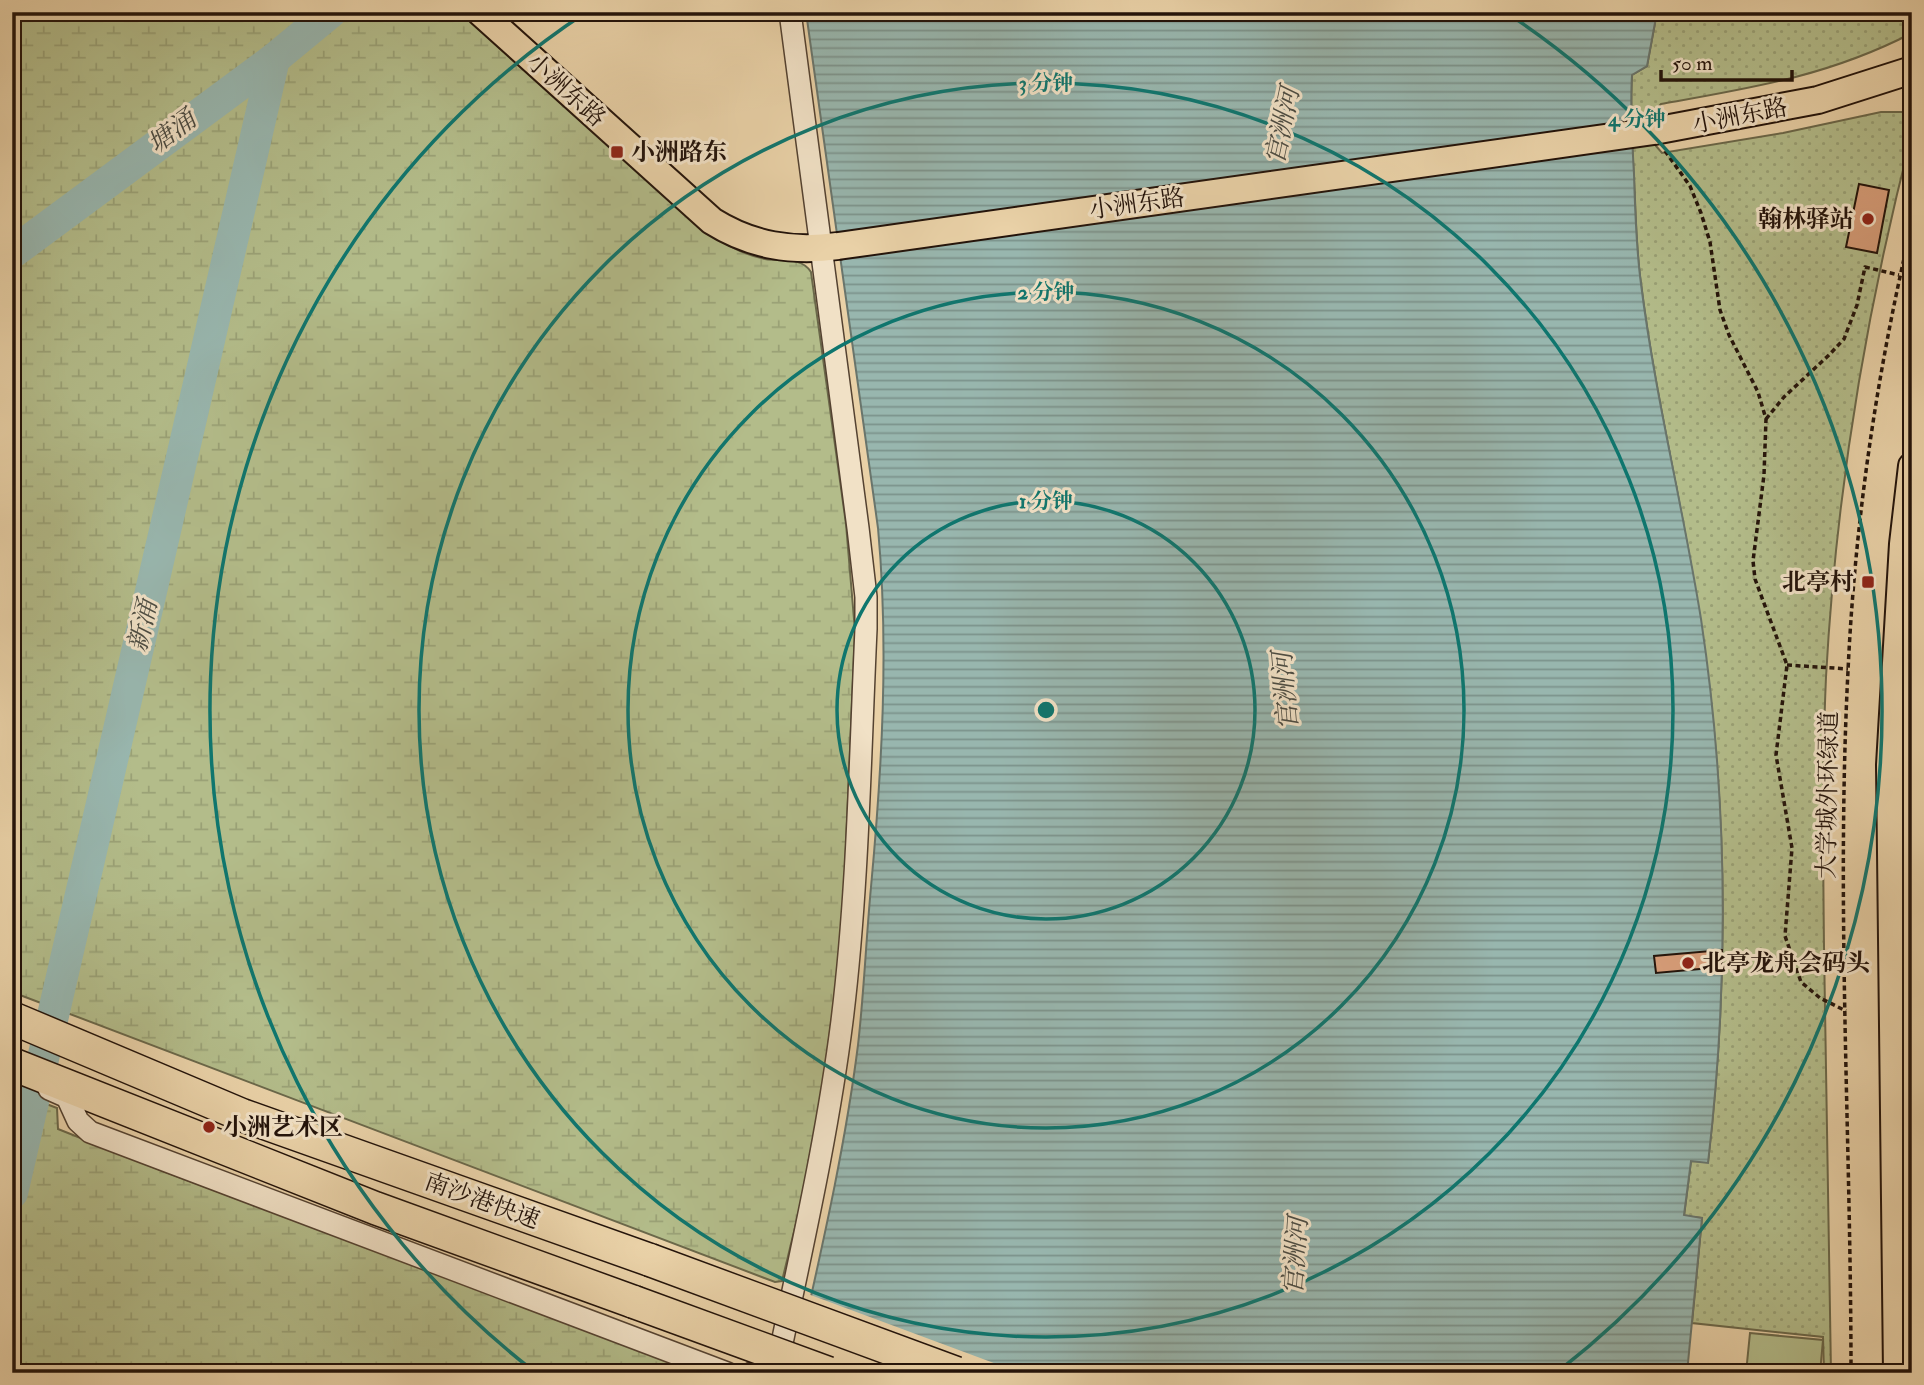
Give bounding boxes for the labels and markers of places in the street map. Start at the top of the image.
place label: 小洲路东 [631,137,727,168]
marker: 小洲路东 [609,144,625,160]
place label: 翰林驿站 [1758,204,1854,235]
marker: 翰林驿站 [1860,211,1876,227]
place label: 北亭村 [1782,567,1854,598]
marker: 北亭村 [1860,574,1876,590]
centre of rings [1034,698,1058,722]
place label: 北亭龙舟会码头 [1702,948,1870,979]
marker: 北亭龙舟会码头 [1680,955,1696,971]
place label: 小洲艺术区 [223,1112,343,1143]
marker: 小洲艺术区 [201,1119,217,1135]

